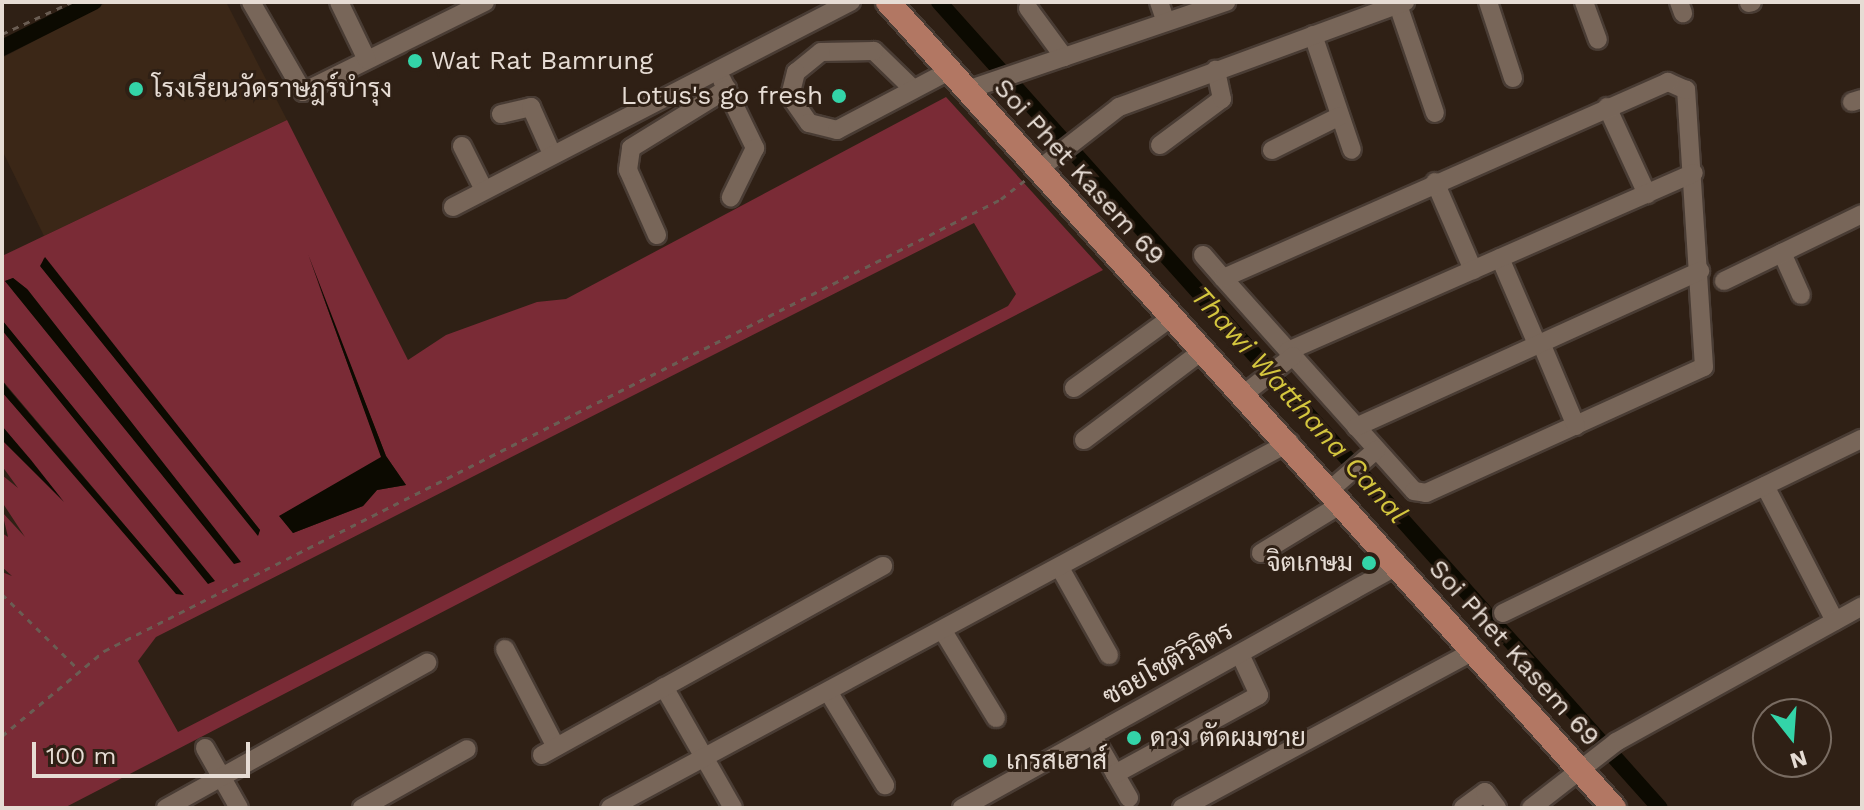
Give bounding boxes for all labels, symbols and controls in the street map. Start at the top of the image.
place label: Wat Rat Bamrung [431,45,653,77]
marker: Wat Rat Bamrung [406,52,424,70]
street label: Soi Phet Kasem 69 [987,72,1171,272]
place label: โรงเรียนวัดราษฎร์บำรุง [152,73,392,105]
marker: โรงเรียนวัดราษฎร์บำรุง [127,80,145,98]
place label: Lotus's go fresh [620,80,823,112]
marker: Lotus's go fresh [830,87,848,105]
water label: Thawi Watthana Canal [1183,279,1415,531]
place label: จิตเกษม [1266,547,1353,579]
street label: Soi Phet Kasem 69 [1422,553,1606,753]
marker: จิตเกษม [1360,554,1378,572]
street label: ซอยโชติวิจิตร [1098,616,1238,712]
north arrow [1752,698,1832,778]
place label: ดวง ตัดผมชาย [1150,722,1306,754]
scale bar [36,726,254,776]
marker: ดวง ตัดผมชาย [1125,729,1143,747]
text: 100 m [46,742,116,770]
place label: เกรสเฮาส์ [1006,745,1107,777]
text: N [1787,745,1810,774]
marker: เกรสเฮาส์ [981,752,999,770]

